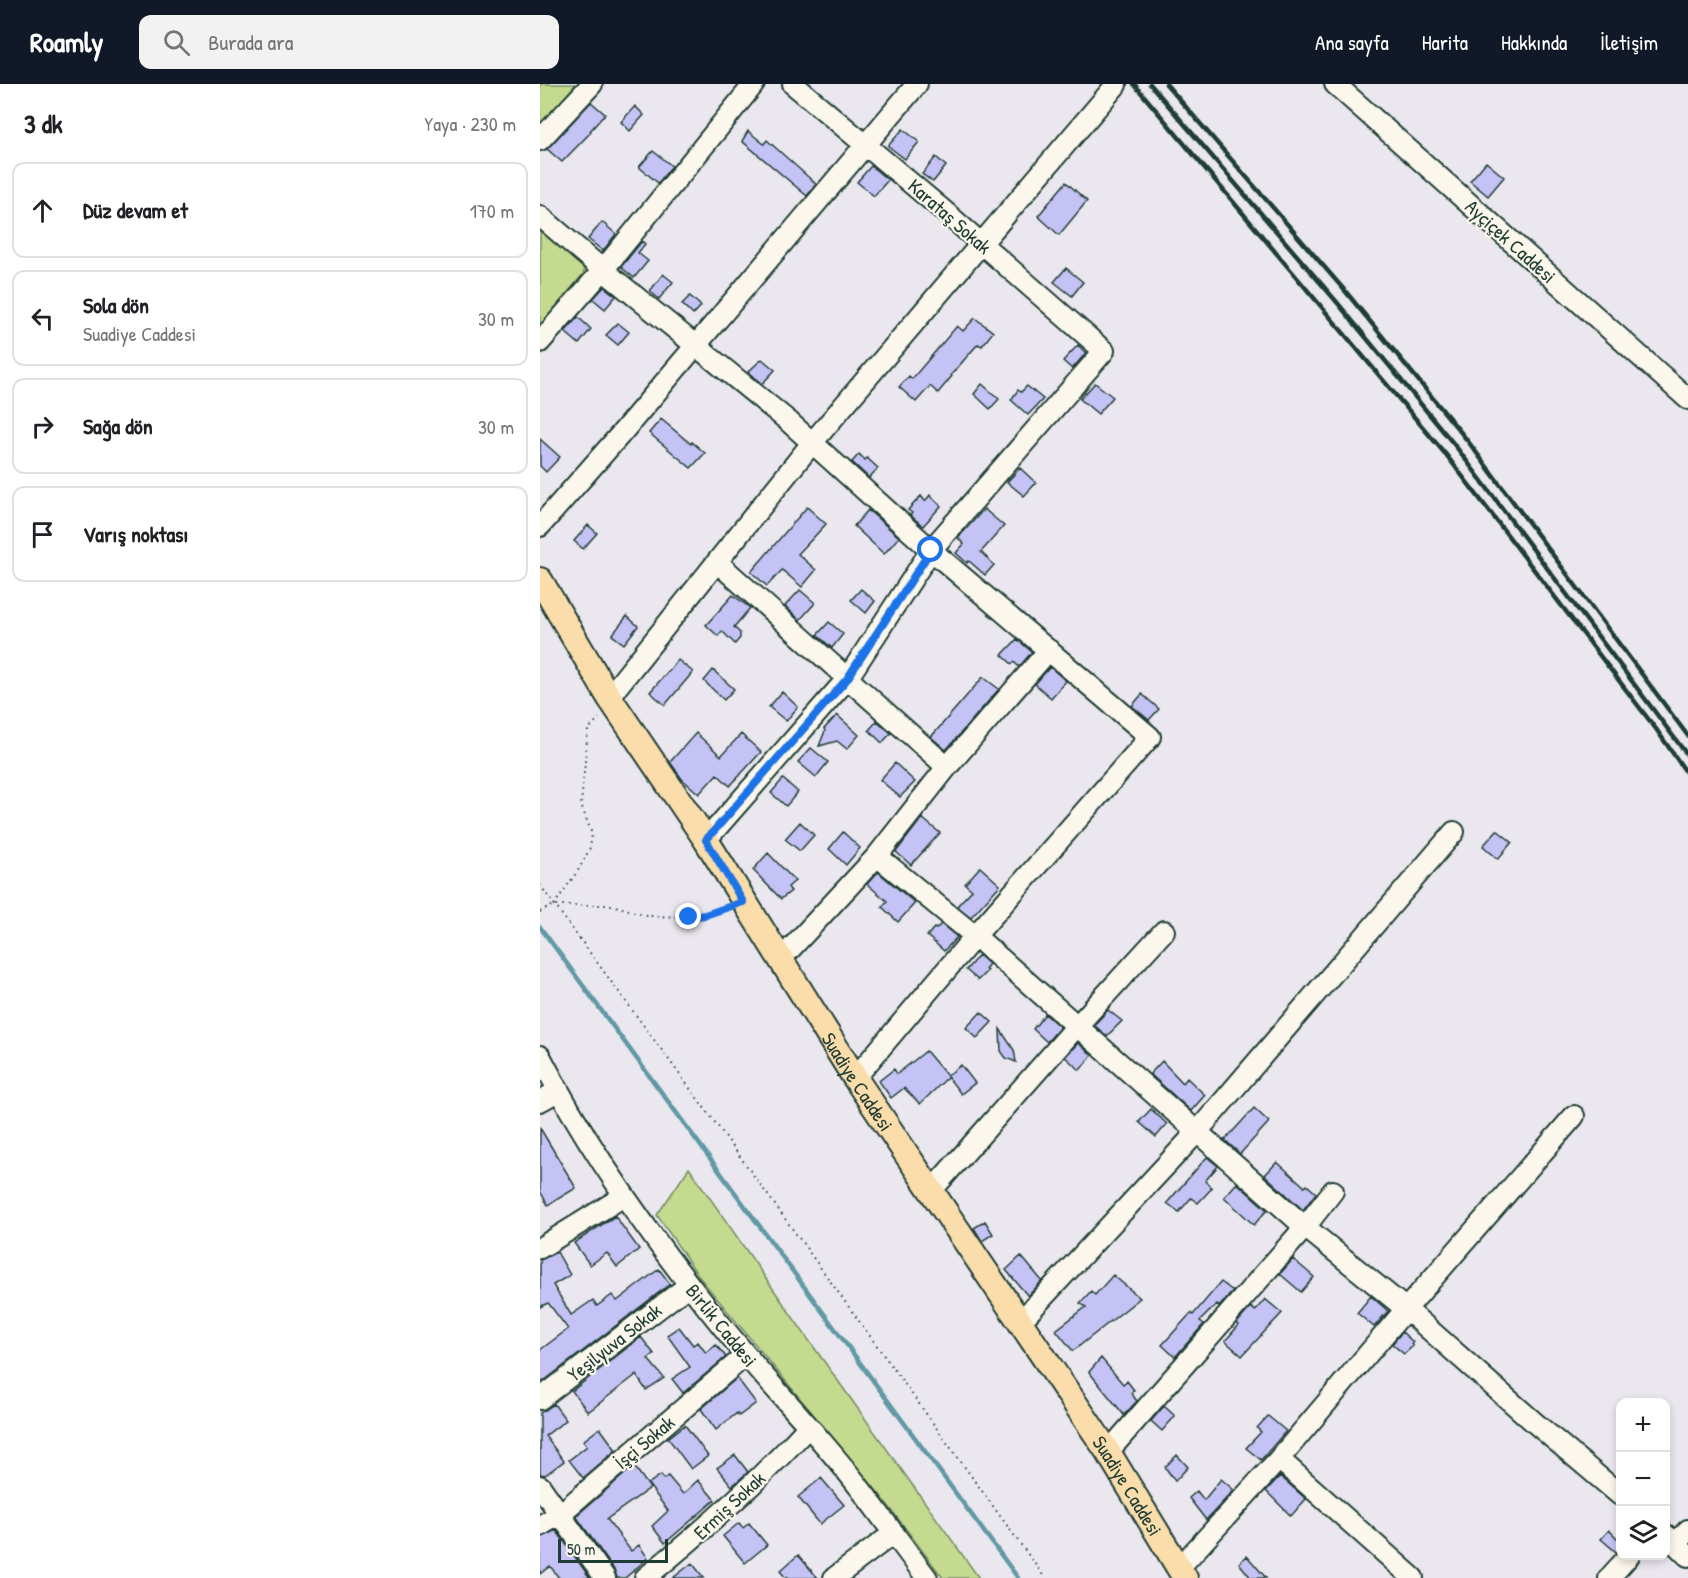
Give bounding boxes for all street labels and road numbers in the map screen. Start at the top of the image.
street label: Karataş Sokak [902,172,998,260]
street label: Ayçiçek Caddesi [1460,193,1562,289]
street label: Suadiye Caddesi [816,1027,900,1136]
street label: Birlik Caddesi [680,1278,764,1372]
street label: Yeşilyuva Sokak [561,1297,667,1387]
street label: İşçi Sokak [608,1409,680,1475]
street label: Suadiye Caddesi [1087,1430,1169,1541]
street label: Ermiş Sokak [687,1465,771,1545]

